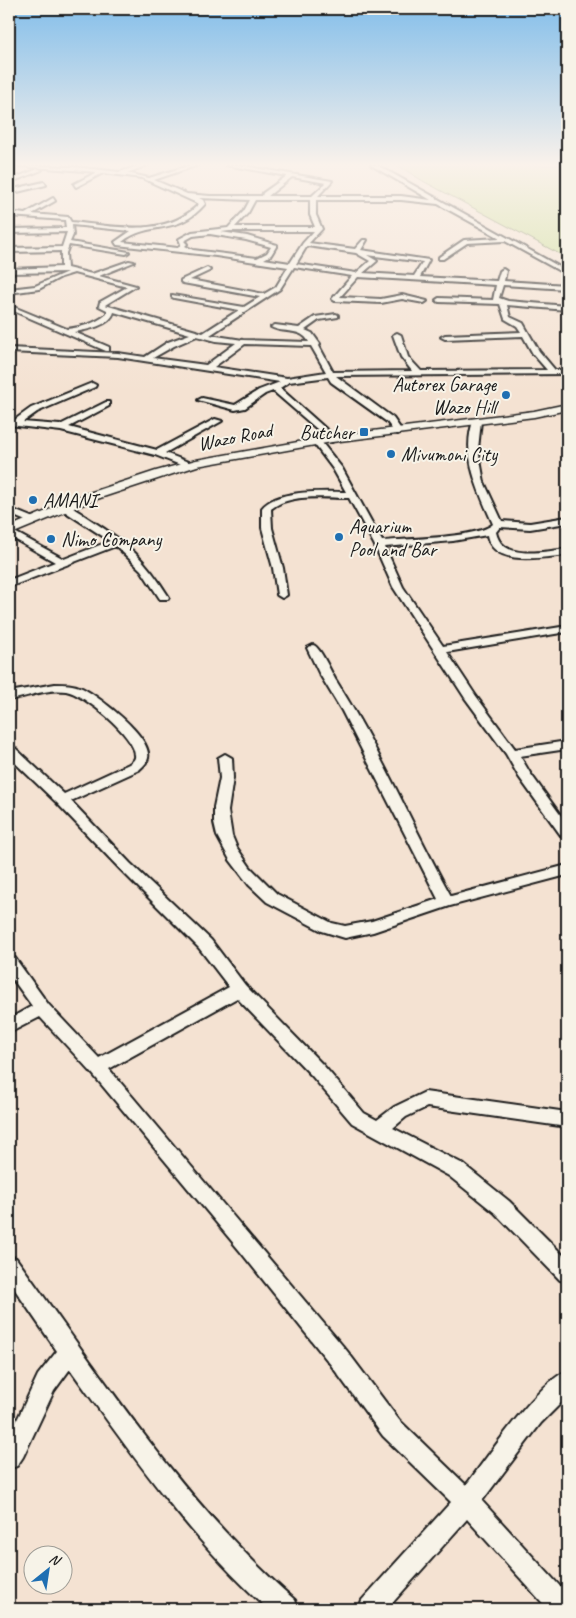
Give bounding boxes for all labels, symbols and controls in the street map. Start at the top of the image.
place label: Autorex Garage Wazo Hill [392,372,500,420]
marker: Autorex Garage Wazo Hill [500,389,512,401]
street label: Wazo Road [196,417,277,456]
place label: Butcher [300,420,356,445]
marker: Butcher [358,426,370,438]
place label: Mivumoni City [401,442,498,467]
marker: Mivumoni City [385,448,397,460]
place label: AMANI [43,488,101,513]
marker: AMANI [27,494,39,506]
place label: Aquarium Pool and Bar [349,514,438,562]
place label: Nimo Company [61,527,162,552]
marker: Aquarium Pool and Bar [333,531,345,543]
marker: Nimo Company [45,533,57,545]
north arrow [22,1546,72,1596]
text: N [46,1550,64,1570]

